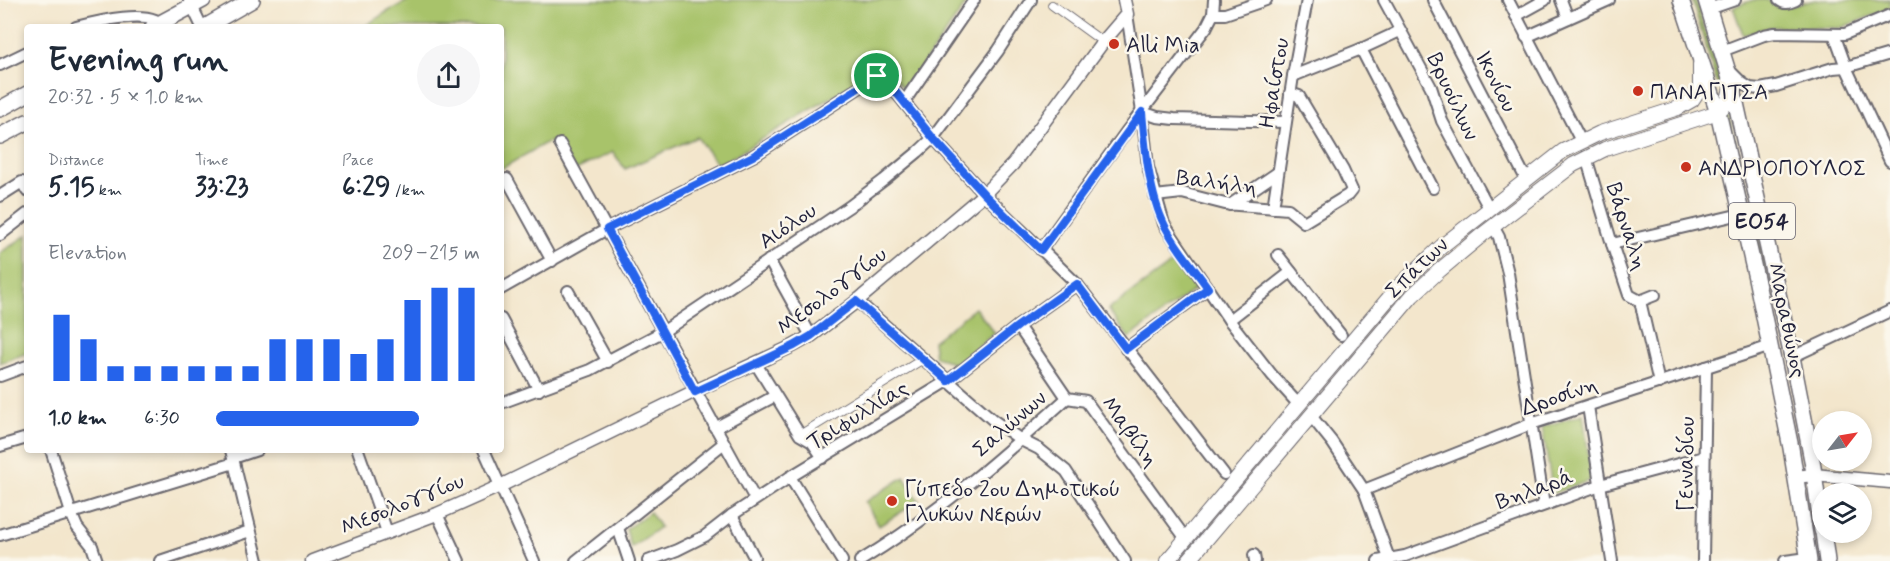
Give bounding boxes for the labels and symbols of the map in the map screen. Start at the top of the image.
place label: Alli Mia [1126,32,1200,60]
street label: Ηφαίστου [1253,36,1297,131]
marker: Alli Mia [1107,37,1121,51]
street label: Ικονίου [1468,47,1523,117]
street label: Βρυούλων [1420,49,1485,145]
pin [851,50,902,101]
place label: ΠΑΝΑΓΙΤΣΑ [1650,79,1768,107]
marker: ΠΑΝΑΓΙΤΣΑ [1631,84,1645,98]
place label: ΑΝΔΡΙΟΠΟΥΛΟΣ [1698,155,1866,183]
marker: ΑΝΔΡΙΟΠΟΥΛΟΣ [1679,160,1693,174]
street label: Βαλήλη [1175,164,1259,202]
street label: Βάρναλη [1599,179,1653,274]
street label: Αιόλου [754,197,823,256]
road number: ΕΟ54 [1729,203,1795,239]
street label: Σπάτων [1380,231,1455,305]
street label: Μεσολογγίου [772,241,893,342]
street label: Μαραθώνος [1760,260,1812,381]
street label: Δροσίνη [1518,371,1602,423]
street label: Τριφυλλίας [802,375,914,457]
street label: Σαλώνων [968,385,1053,464]
street label: Μαβίλη [1094,391,1165,473]
north arrow [1812,411,1872,471]
street label: Γενναδίου [1672,416,1702,512]
street label: Βηλαρά [1492,463,1577,517]
street label: Μεσολογγίου [337,467,469,542]
place label: Γύπεδο 2ου Δημοτικού Γλυκών Νερών [904,476,1120,529]
marker: Γύπεδο 2ου Δημοτικού Γλυκών Νερών [885,494,899,508]

